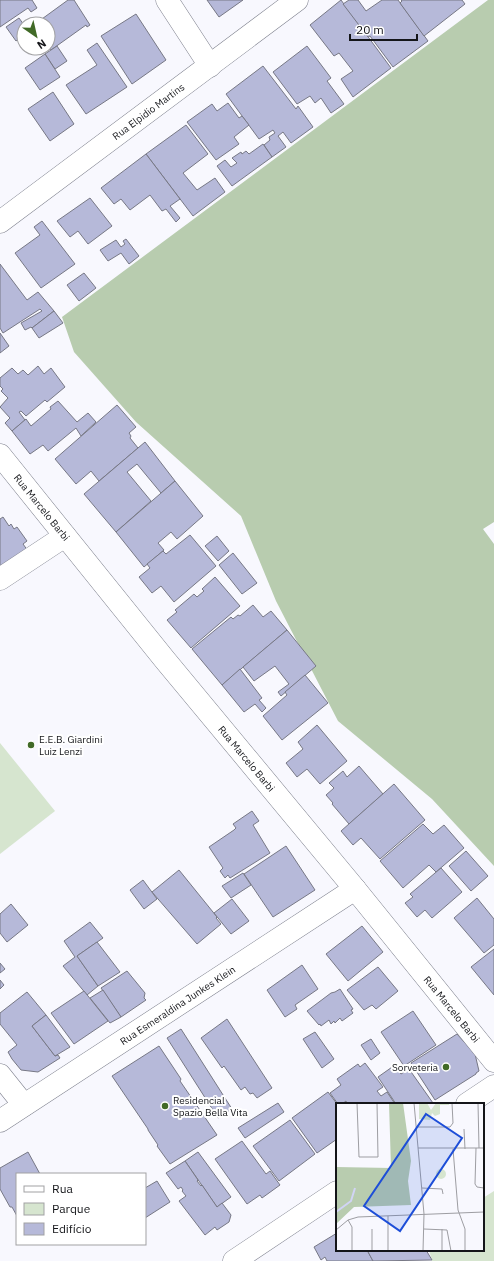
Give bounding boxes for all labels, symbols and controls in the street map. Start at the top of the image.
north arrow [16,16,56,56]
scale bar [350,16,417,42]
text: 20 m [356,22,384,37]
text: N [34,36,49,52]
street label: Rua Elpidio Martins [110,80,187,143]
street label: Rua Marcelo Barbi [11,472,72,544]
street label: Rua Marcelo Barbi [215,723,277,794]
place label: E.E.B. Giardini Luiz Lenzi [39,733,102,758]
marker: E.E.B. Giardini Luiz Lenzi [26,740,36,750]
street label: Rua Esmeraldina Junkes Klein [118,963,238,1048]
street label: Rua Marcelo Barbi [421,973,482,1045]
place label: Sorveteria [392,1061,439,1074]
marker: Sorveteria [441,1062,451,1072]
place label: Residencial Spazio Bella Vita [173,1094,248,1119]
marker: Residencial Spazio Bella Vita [160,1101,170,1111]
inset map [336,1103,484,1251]
legend [16,1173,146,1245]
text: Rua [52,1181,73,1196]
text: Parque [52,1201,91,1216]
text: Edifício [52,1221,92,1236]

